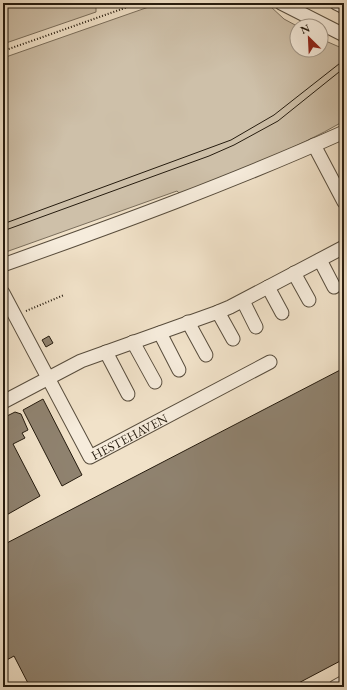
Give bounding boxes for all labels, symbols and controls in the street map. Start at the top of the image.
north arrow [289,18,329,58]
text: N [298,21,312,37]
street label: HESTEHAVEN [88,409,171,464]

